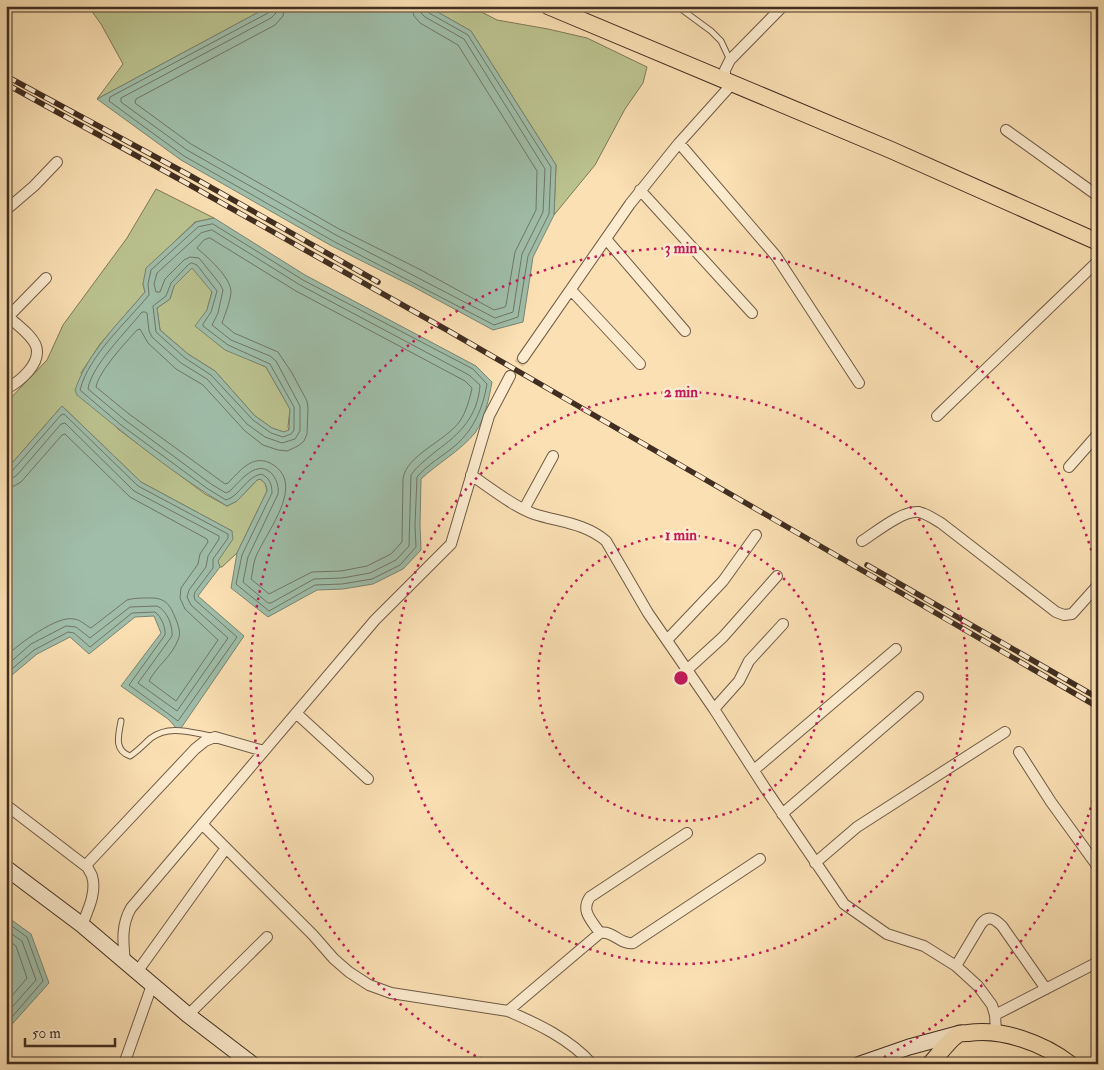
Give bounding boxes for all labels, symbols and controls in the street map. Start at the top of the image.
text: 3 min [665,239,697,258]
text: 2 min [664,383,698,402]
text: 1 min [665,526,697,545]
centre of rings [672,669,690,687]
scale bar [25,1015,115,1047]
text: 50 m [32,1024,61,1043]

